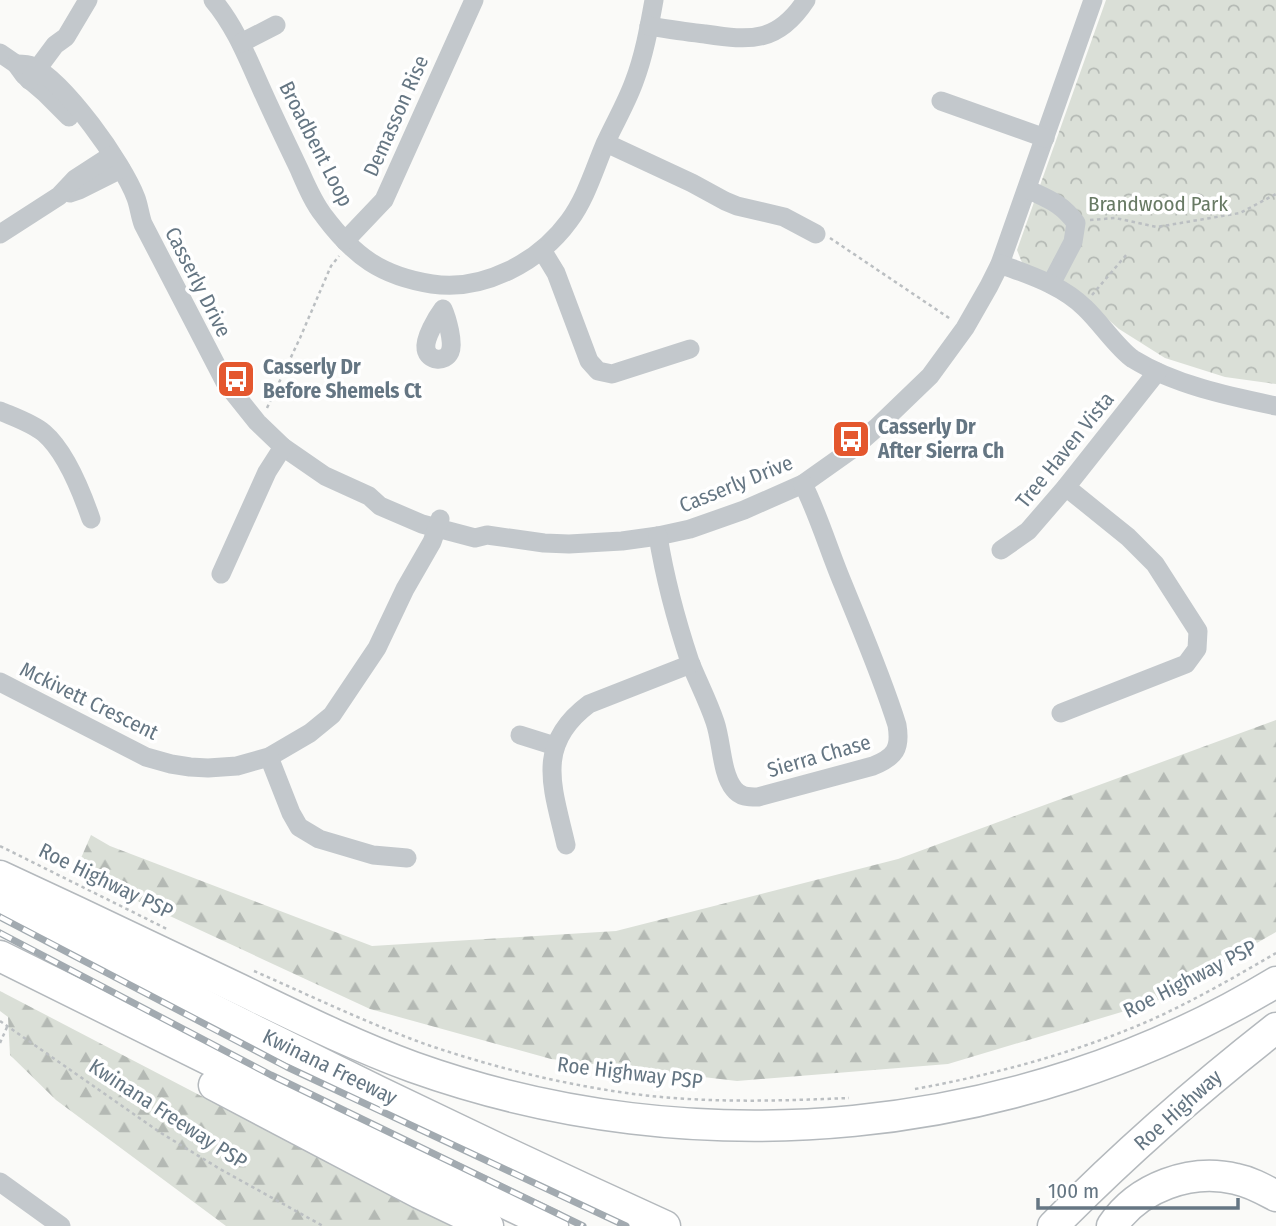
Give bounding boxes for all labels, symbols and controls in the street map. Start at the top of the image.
street label: Demasson Rise [358,51,434,181]
street label: Broadbent Loop [273,77,359,211]
park label: Brandwood Park [1088,191,1228,217]
street label: Casserly Drive [159,223,237,341]
place label: Casserly Dr Before Shemels Ct [263,354,422,404]
bus stop icon: Casserly Dr Before Shemels Ct [215,358,257,400]
street label: Tree Haven Vista [1010,387,1120,513]
place label: Casserly Dr After Sierra Ch [877,414,1004,464]
bus stop icon: Casserly Dr After Sierra Ch [830,418,872,460]
street label: Casserly Drive [675,449,797,519]
street label: Mckivett Crescent [16,656,163,746]
street label: Sierra Chase [764,729,874,783]
street label: Roe Highway PSP [35,837,177,925]
street label: Roe Highway PSP [1119,934,1261,1024]
street label: Kwinana Freeway [258,1023,402,1111]
street label: Roe Highway PSP [556,1051,704,1095]
street label: Kwinana Freeway PSP [84,1053,252,1175]
street label: Roe Highway [1129,1063,1228,1156]
scale bar [1038,1166,1238,1210]
text: 100 m [1048,1178,1099,1204]

